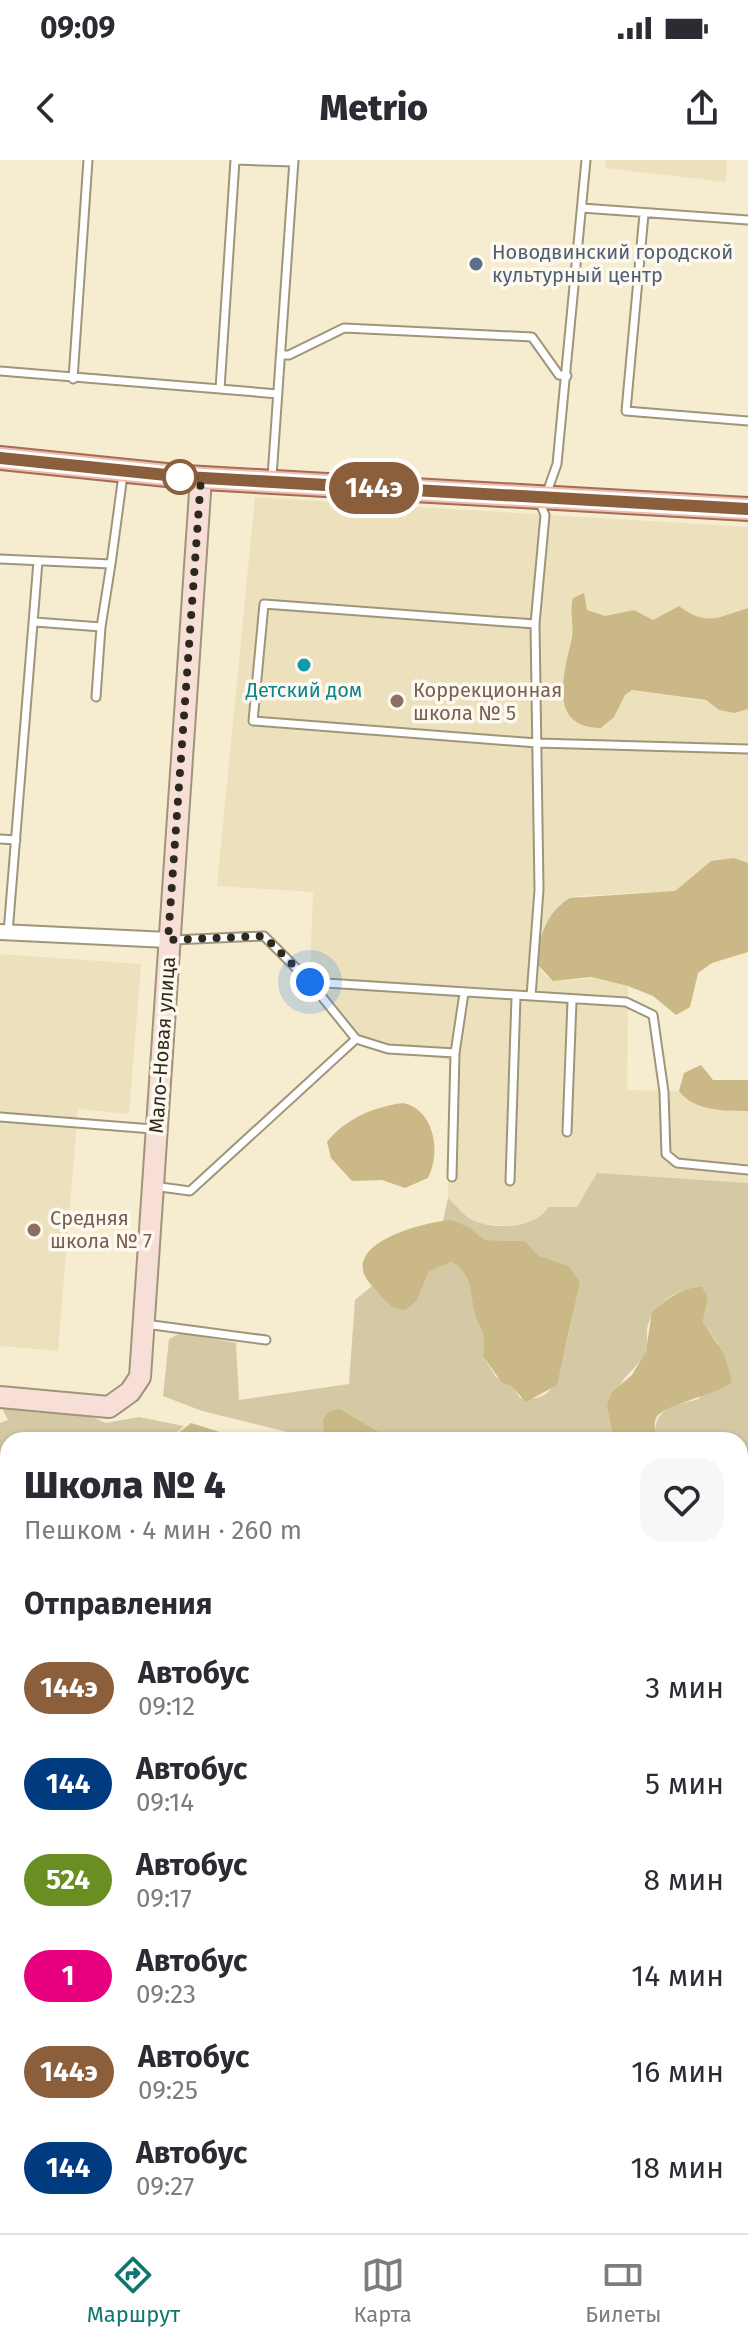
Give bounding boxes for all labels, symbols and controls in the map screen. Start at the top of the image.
text: 09:09 [40,10,115,46]
icon: back [24,86,68,130]
text: Metrio [320,86,428,130]
icon: share [680,86,724,130]
place label: Новодвинский городской культурный центр [492,240,733,287]
marker: Новодвинский городской культурный центр [467,255,485,273]
unlabelled marker [163,460,197,494]
line badge: 144э [318,462,430,514]
text: 144э [345,471,403,504]
marker: Детский дом [295,656,313,674]
place label: Детский дом [245,678,362,702]
place label: Коррекционная школа № 5 [413,678,562,725]
marker: Коррекционная школа № 5 [388,692,406,710]
street label: Мало-Новая улица [144,956,180,1134]
your location [290,962,330,1002]
place label: Средняя школа № 7 [50,1206,152,1253]
marker: Средняя школа № 7 [25,1221,43,1239]
button: heart [640,1458,724,1542]
text: Школа № 4 [24,1462,226,1508]
text: Пешком · 4 мин · 260 m [24,1515,302,1546]
text: Отправления [24,1586,213,1622]
text: Автобус [138,1655,249,1691]
text: 3 мин [645,1670,724,1706]
text: 144э [40,1671,98,1704]
text: 09:12 [138,1691,195,1722]
text: Автобус [136,1751,247,1787]
text: 5 мин [645,1766,724,1802]
text: 144 [46,1767,90,1800]
text: 09:14 [136,1787,194,1818]
text: Автобус [136,1847,247,1883]
text: 8 мин [644,1862,724,1898]
text: 524 [46,1863,90,1896]
text: 09:17 [136,1883,192,1914]
text: Автобус [136,1943,247,1979]
text: 14 мин [631,1958,724,1994]
text: 1 [62,1959,75,1992]
text: 09:23 [136,1979,196,2010]
text: Автобус [138,2039,249,2075]
text: 16 мин [631,2054,724,2090]
text: 144э [40,2055,98,2088]
text: 09:25 [138,2075,198,2106]
text: Автобус [136,2135,247,2171]
text: 18 мин [631,2150,724,2186]
text: 144 [46,2151,90,2184]
text: 09:27 [136,2171,194,2202]
tab: Маршрут [87,2253,180,2328]
tab: Карта [353,2253,412,2328]
tab: Билеты [585,2253,661,2328]

